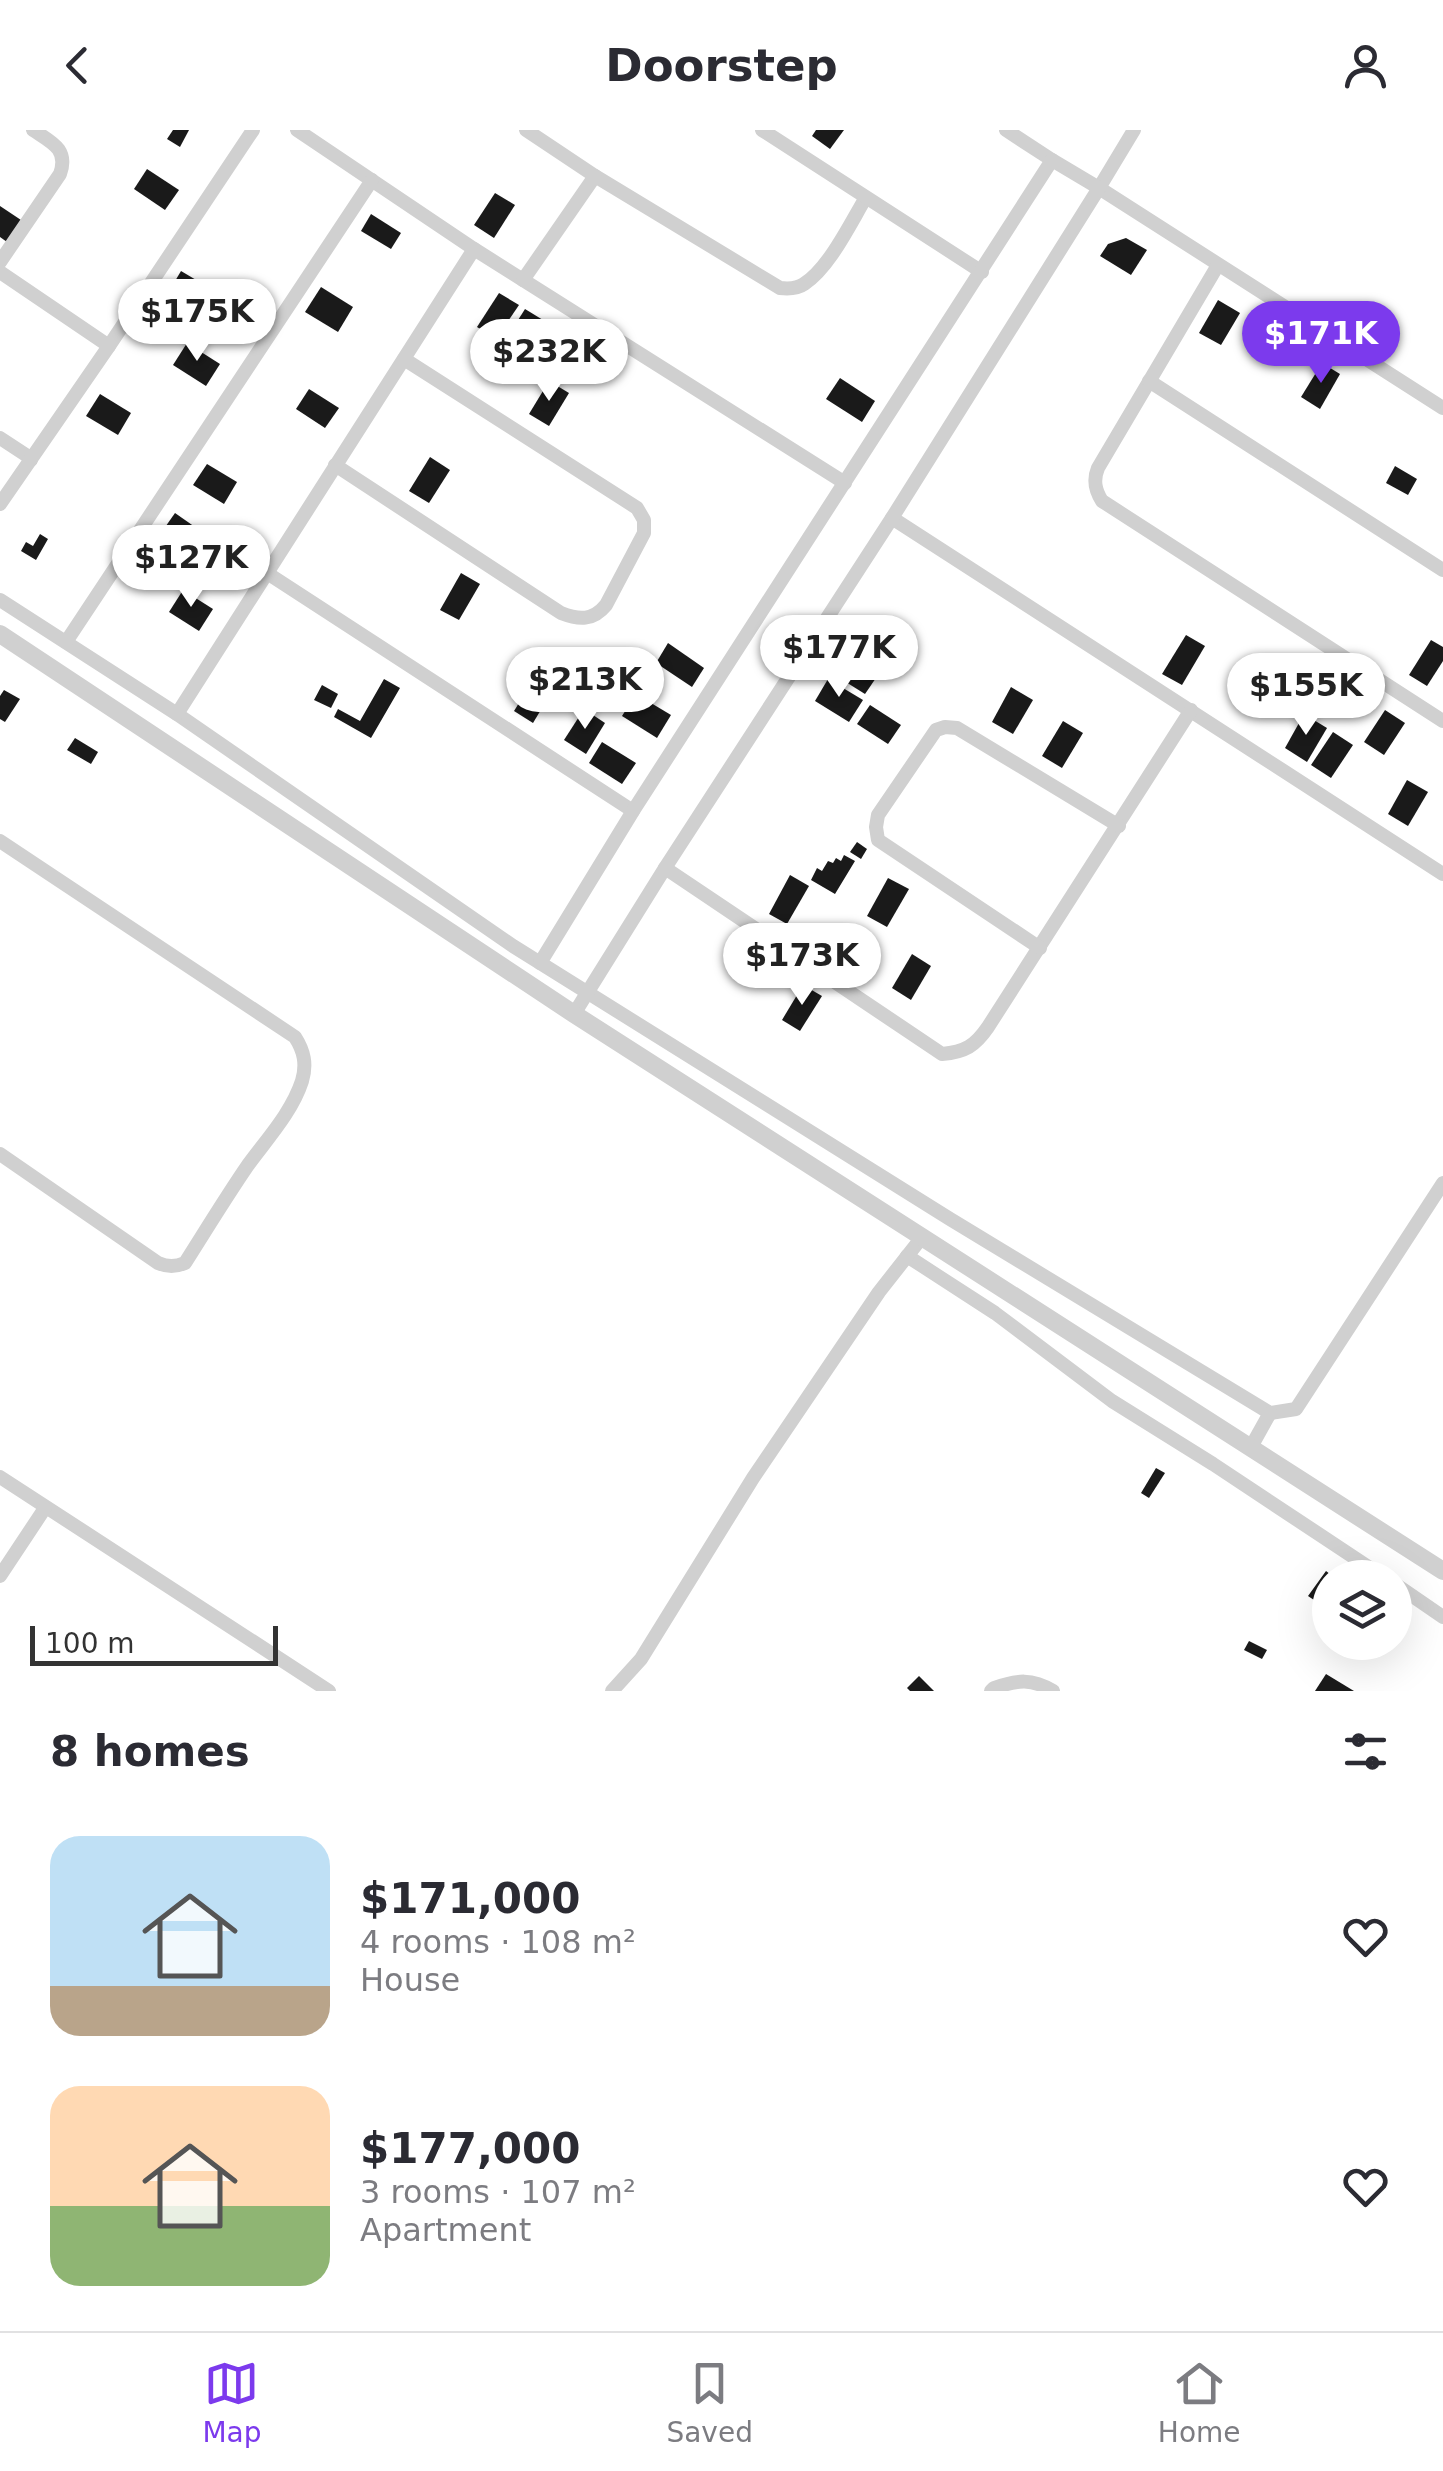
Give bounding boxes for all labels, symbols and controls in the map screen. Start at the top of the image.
icon: back [50,38,105,93]
icon: person [1338,38,1393,93]
text: Doorstep [605,39,838,92]
pin: $175K [127,279,267,364]
text: $175K [140,292,254,330]
pin: $171K [1251,301,1391,386]
text: $171K [1264,314,1378,352]
pin: $232K [479,319,619,404]
text: $232K [492,332,606,370]
pin: $127K [121,525,261,610]
text: $127K [134,538,248,576]
pin: $177K [769,615,909,700]
text: $177K [782,628,896,666]
pin: $213K [515,647,655,732]
pin: $155K [1236,653,1376,738]
text: $213K [528,660,642,698]
text: $155K [1249,666,1363,704]
pin: $173K [732,923,872,1008]
text: $173K [745,936,859,974]
map controls [1312,1560,1412,1660]
button: layers [1312,1560,1412,1660]
scale bar [30,1621,278,1666]
text: 100 m [45,1627,135,1660]
icon: filters [1338,1724,1393,1779]
text: 8 homes [50,1727,250,1776]
text: $171,000 [360,1874,581,1923]
icon: home [130,1876,250,1996]
icon: heart [1338,1909,1393,1964]
text: 4 rooms · 108 m² [360,1923,636,1961]
text: House [360,1961,460,1999]
text: $177,000 [360,2124,581,2173]
icon: home [130,2126,250,2246]
icon: heart [1338,2159,1393,2214]
text: 3 rooms · 107 m² [360,2173,636,2211]
text: Apartment [360,2211,531,2249]
tab: Map [202,2356,262,2449]
tab: Saved [666,2356,753,2449]
tab: Home [1158,2356,1241,2449]

